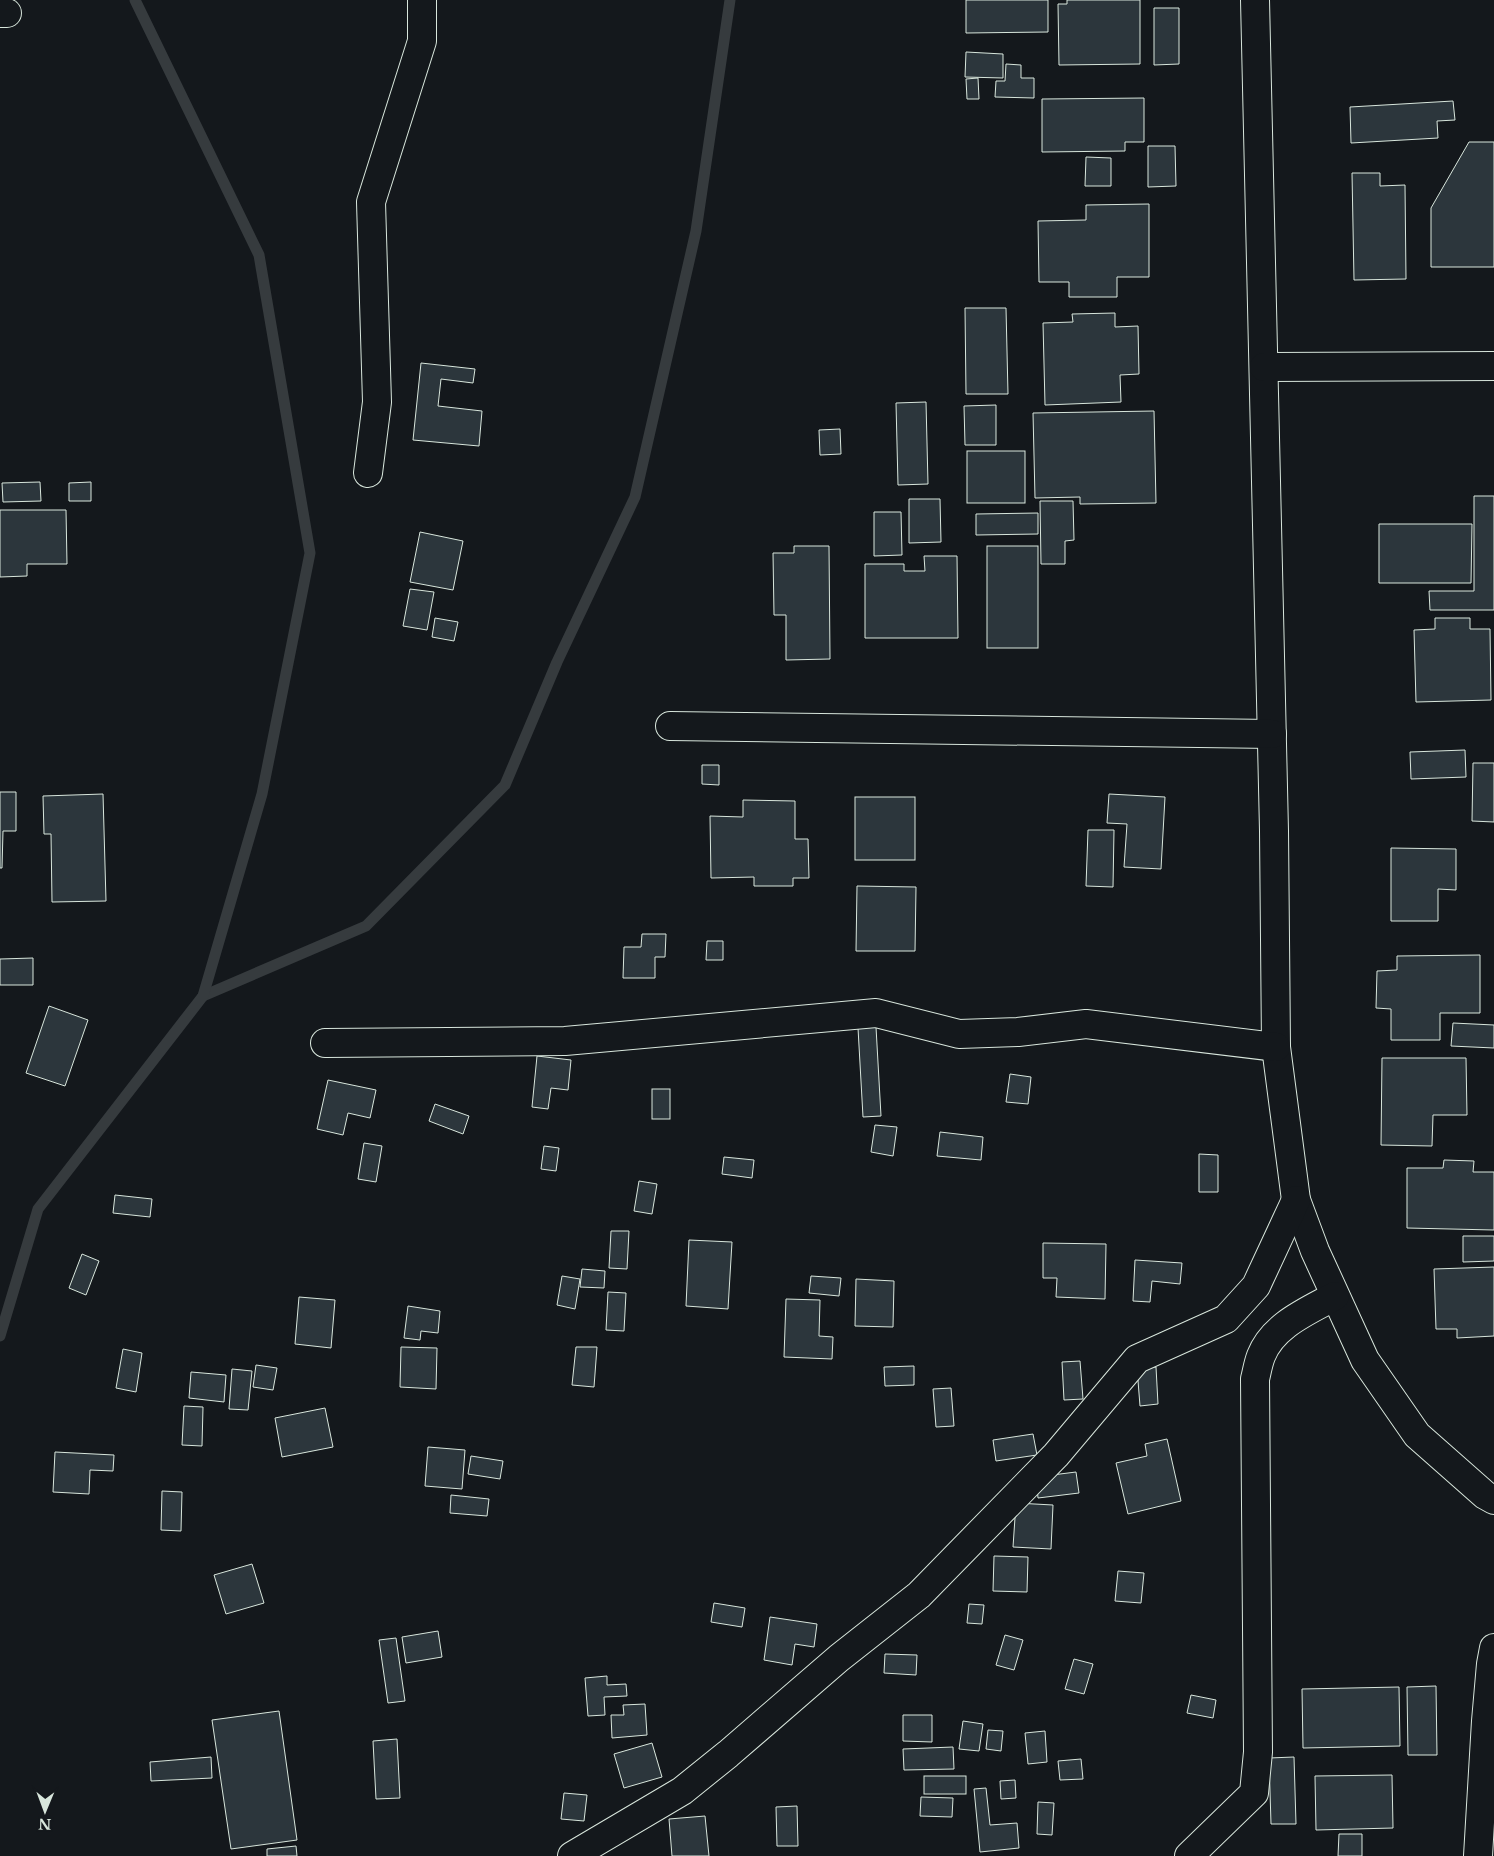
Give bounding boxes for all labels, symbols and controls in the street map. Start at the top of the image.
north arrow [20,1786,70,1836]
text: N [38,1815,52,1833]

